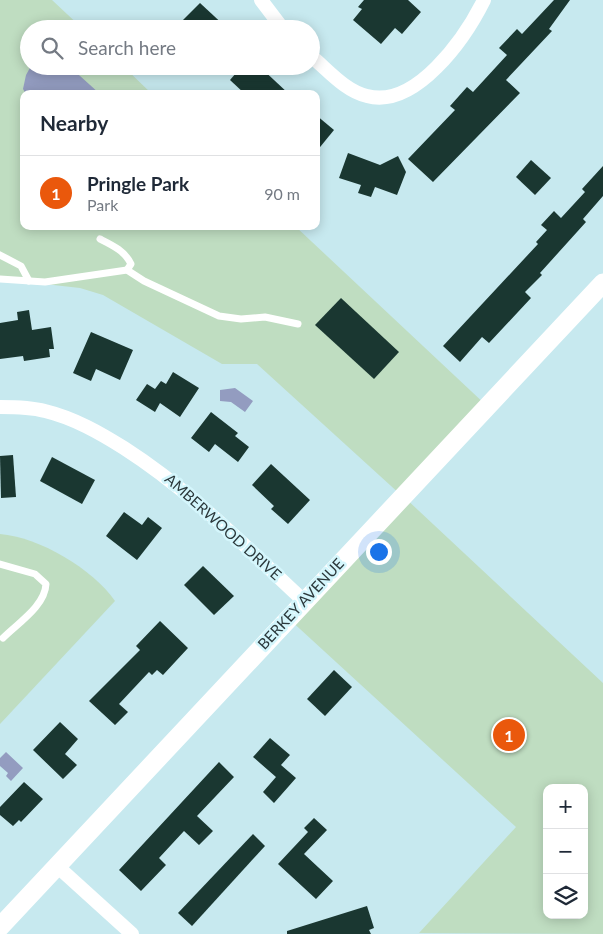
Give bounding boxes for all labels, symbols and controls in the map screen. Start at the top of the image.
search box [20,20,320,75]
icon: search [38,34,66,62]
text: Search here [78,36,176,59]
text: Nearby [40,110,108,135]
text: Pringle Park [87,172,189,195]
text: 1 [51,184,61,203]
text: 90 m [264,184,300,203]
text: Park [87,195,118,214]
street label: AMBERWOOD DRIVE [162,469,285,583]
your location [366,539,392,565]
street label: BERKEY AVENUE [254,554,347,653]
pin: 1 [493,716,525,754]
map controls [543,784,588,919]
button: + [543,784,588,829]
button: − [543,829,588,874]
button: layers [543,874,588,919]

